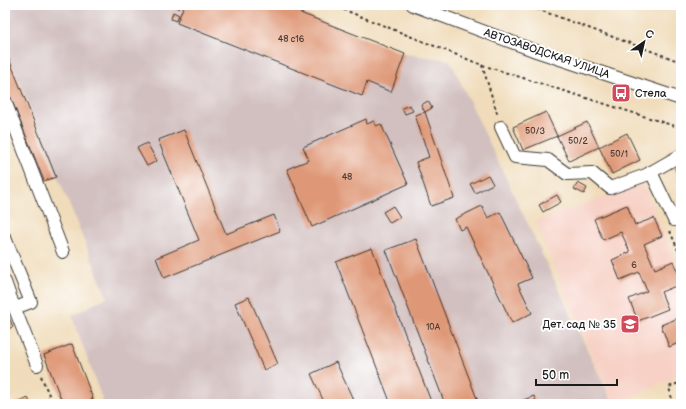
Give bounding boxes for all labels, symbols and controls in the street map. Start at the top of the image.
north arrow [624,22,664,62]
street label: АВТОЗАВОДСКАЯ УЛИЦА [481,26,612,81]
text: С [643,27,656,42]
house number: 48 с16 [278,34,305,45]
bus stop icon: Стела [610,82,632,104]
place label: Стела [635,87,667,100]
house number: 50/3 [525,126,545,137]
house number: 50/2 [568,136,589,147]
house number: 50/1 [610,149,628,160]
house number: 48 [342,172,352,183]
house number: 6 [631,260,637,271]
school or university icon: Дет. сад № 35 [619,313,641,335]
place label: Дет. сад № 35 [542,318,616,331]
house number: 10А [426,322,441,333]
scale bar [536,361,617,387]
text: 50 m [542,368,569,383]

